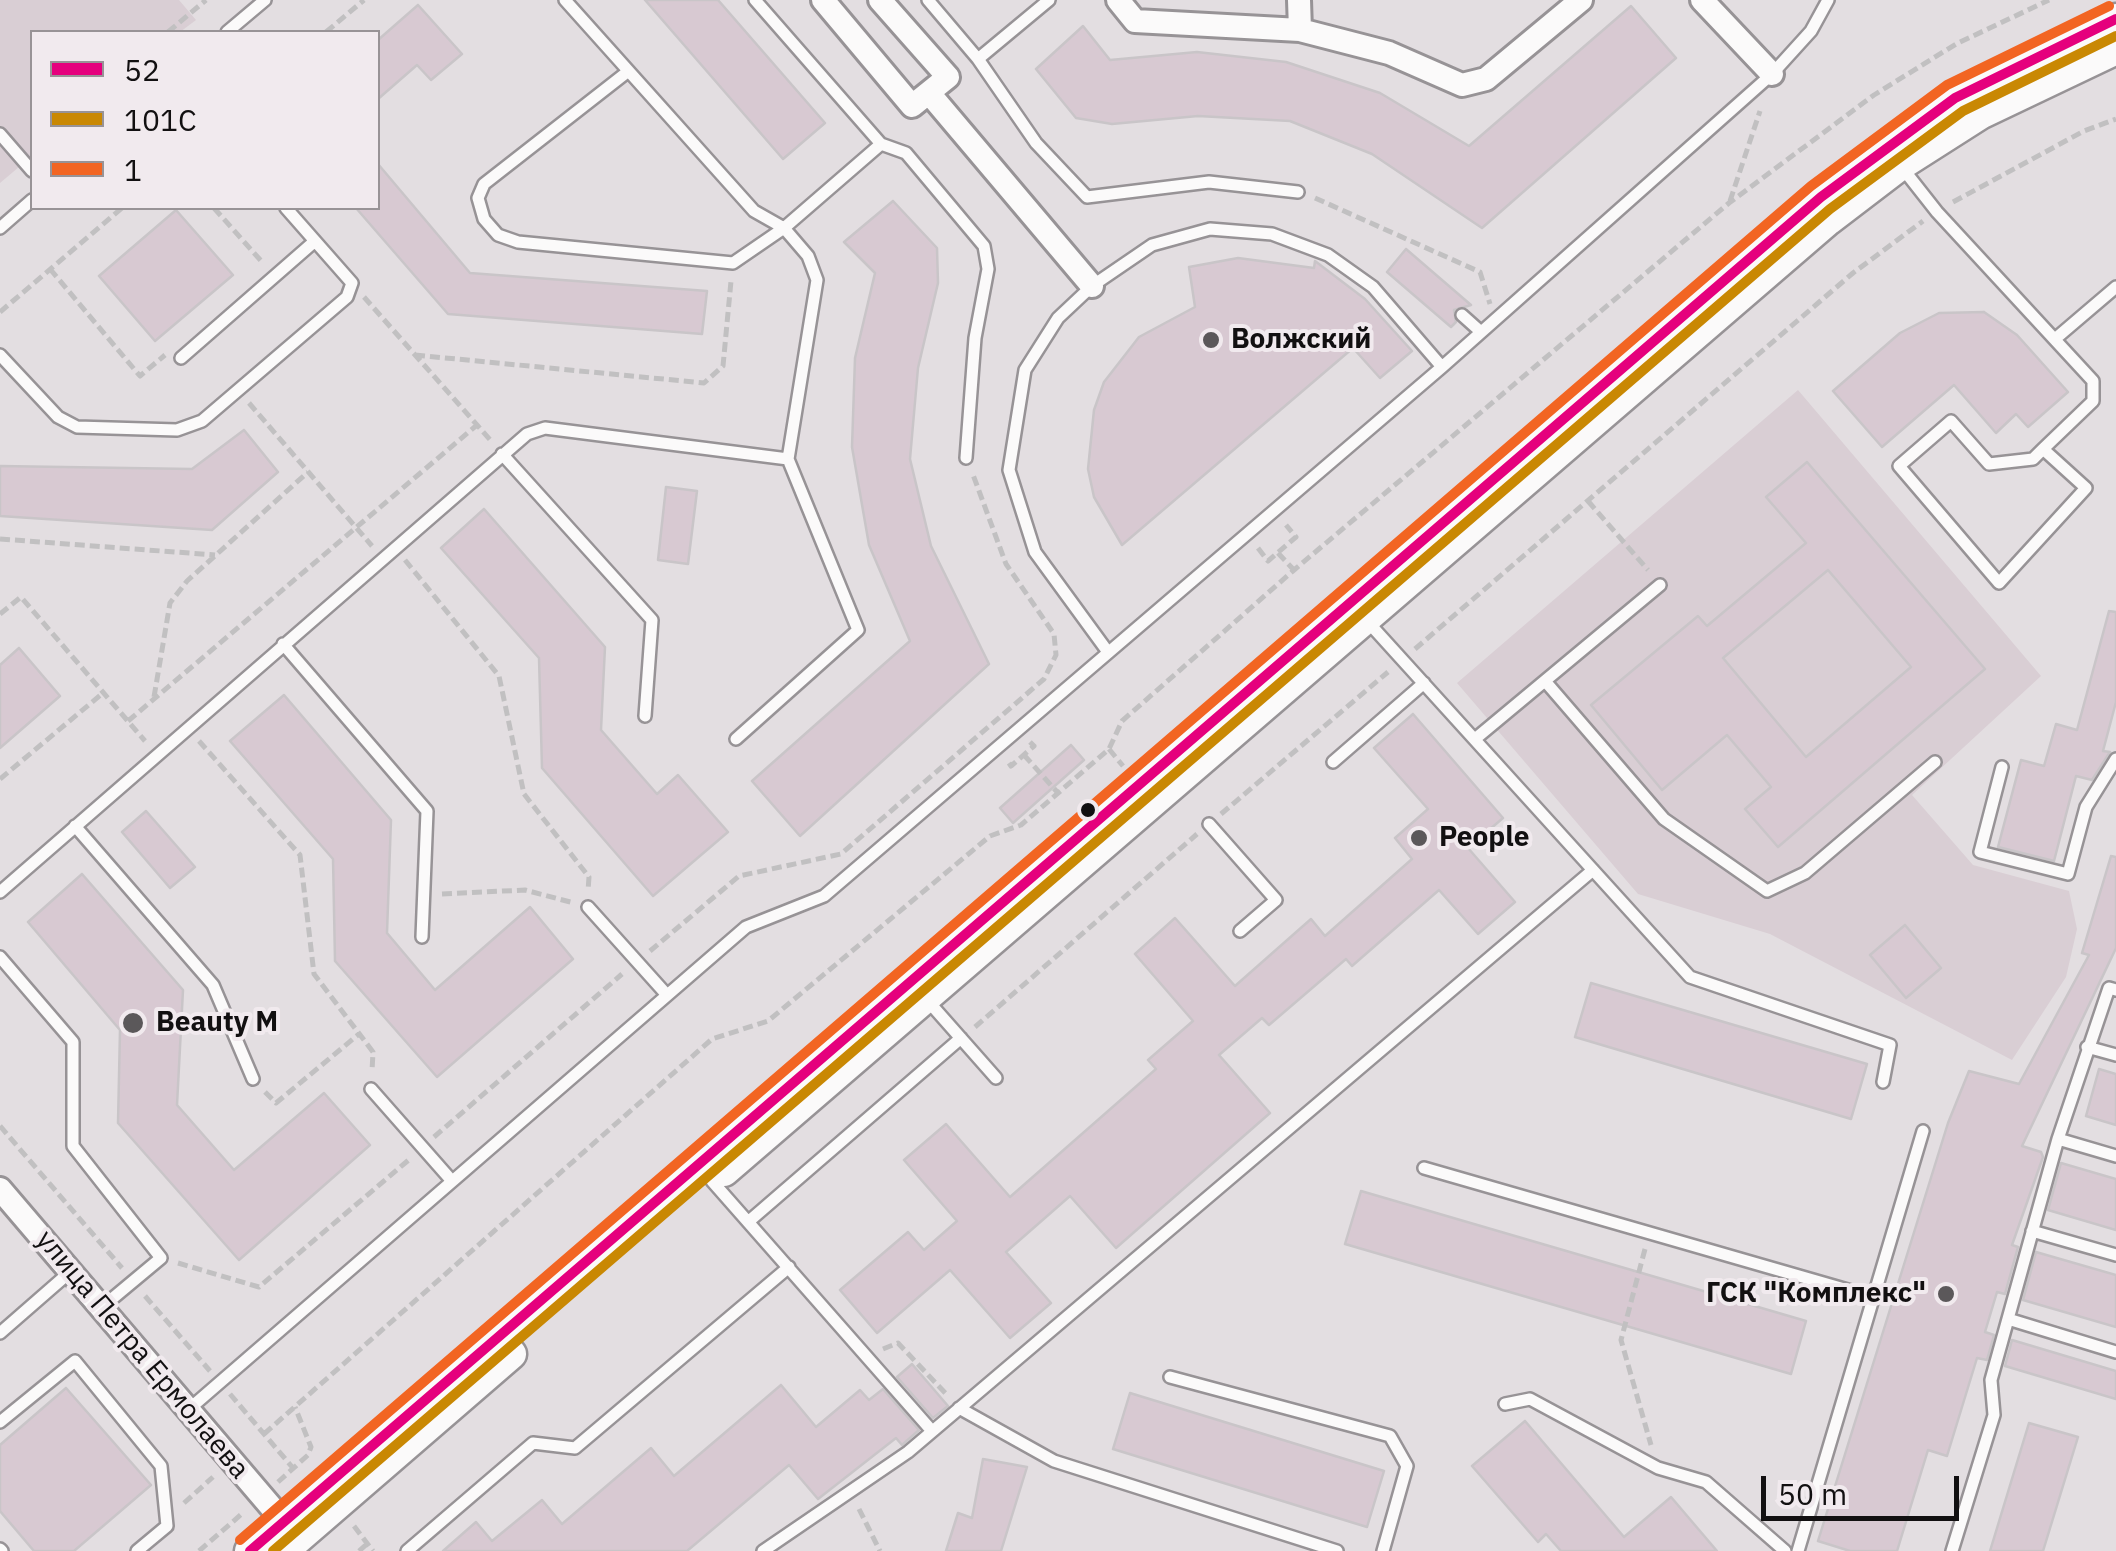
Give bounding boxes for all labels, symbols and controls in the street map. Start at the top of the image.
legend [30,30,380,210]
text: 52 [124,50,160,89]
text: 101С [124,100,197,139]
text: 1 [124,150,142,189]
place label: Волжский [1231,323,1372,357]
marker: Волжский [1200,329,1222,351]
unlabelled marker [1078,800,1098,820]
place label: People [1439,821,1530,855]
marker: People [1408,827,1430,849]
place label: Beauty M [156,1006,278,1040]
marker: Beauty M [120,1010,146,1036]
street label: улица Петра Ермолаева [28,1224,256,1486]
place label: ГСК "Комплекс" [1706,1277,1926,1311]
marker: ГСК "Комплекс" [1935,1283,1957,1305]
scale bar [1766,1456,1964,1518]
text: 50 m [1778,1474,1847,1513]

